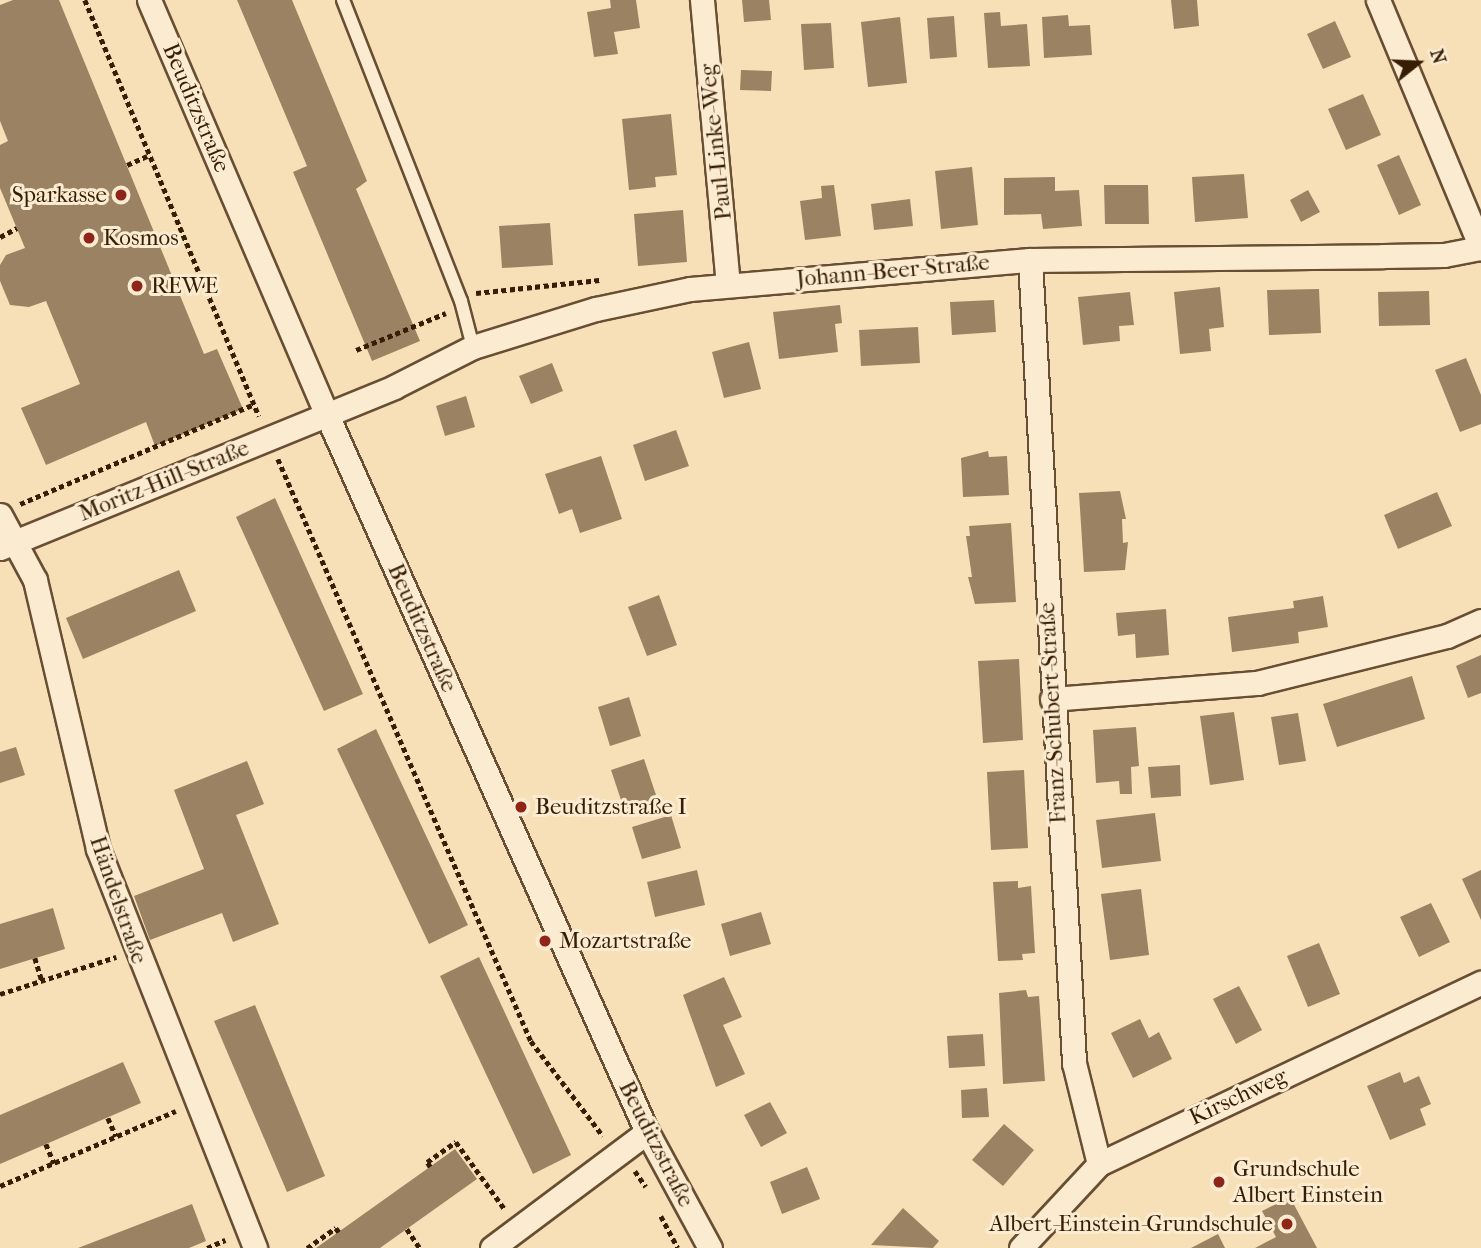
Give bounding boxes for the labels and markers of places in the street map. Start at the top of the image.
place label: Sparkasse [12,181,107,209]
marker: Sparkasse [113,187,129,203]
place label: Kosmos [103,224,179,252]
marker: Kosmos [81,230,97,246]
place label: REWE [151,272,218,300]
marker: REWE [129,278,145,294]
place label: Beuditzstraße I [535,793,687,821]
marker: Beuditzstraße I [513,799,529,815]
place label: Mozartstraße [559,927,691,955]
marker: Mozartstraße [537,933,553,949]
place label: Grundschule Albert Einstein [1233,1155,1383,1209]
marker: Grundschule Albert Einstein [1211,1174,1227,1190]
place label: Albert-Einstein-Grundschule [989,1210,1273,1238]
marker: Albert-Einstein-Grundschule [1279,1216,1295,1232]

